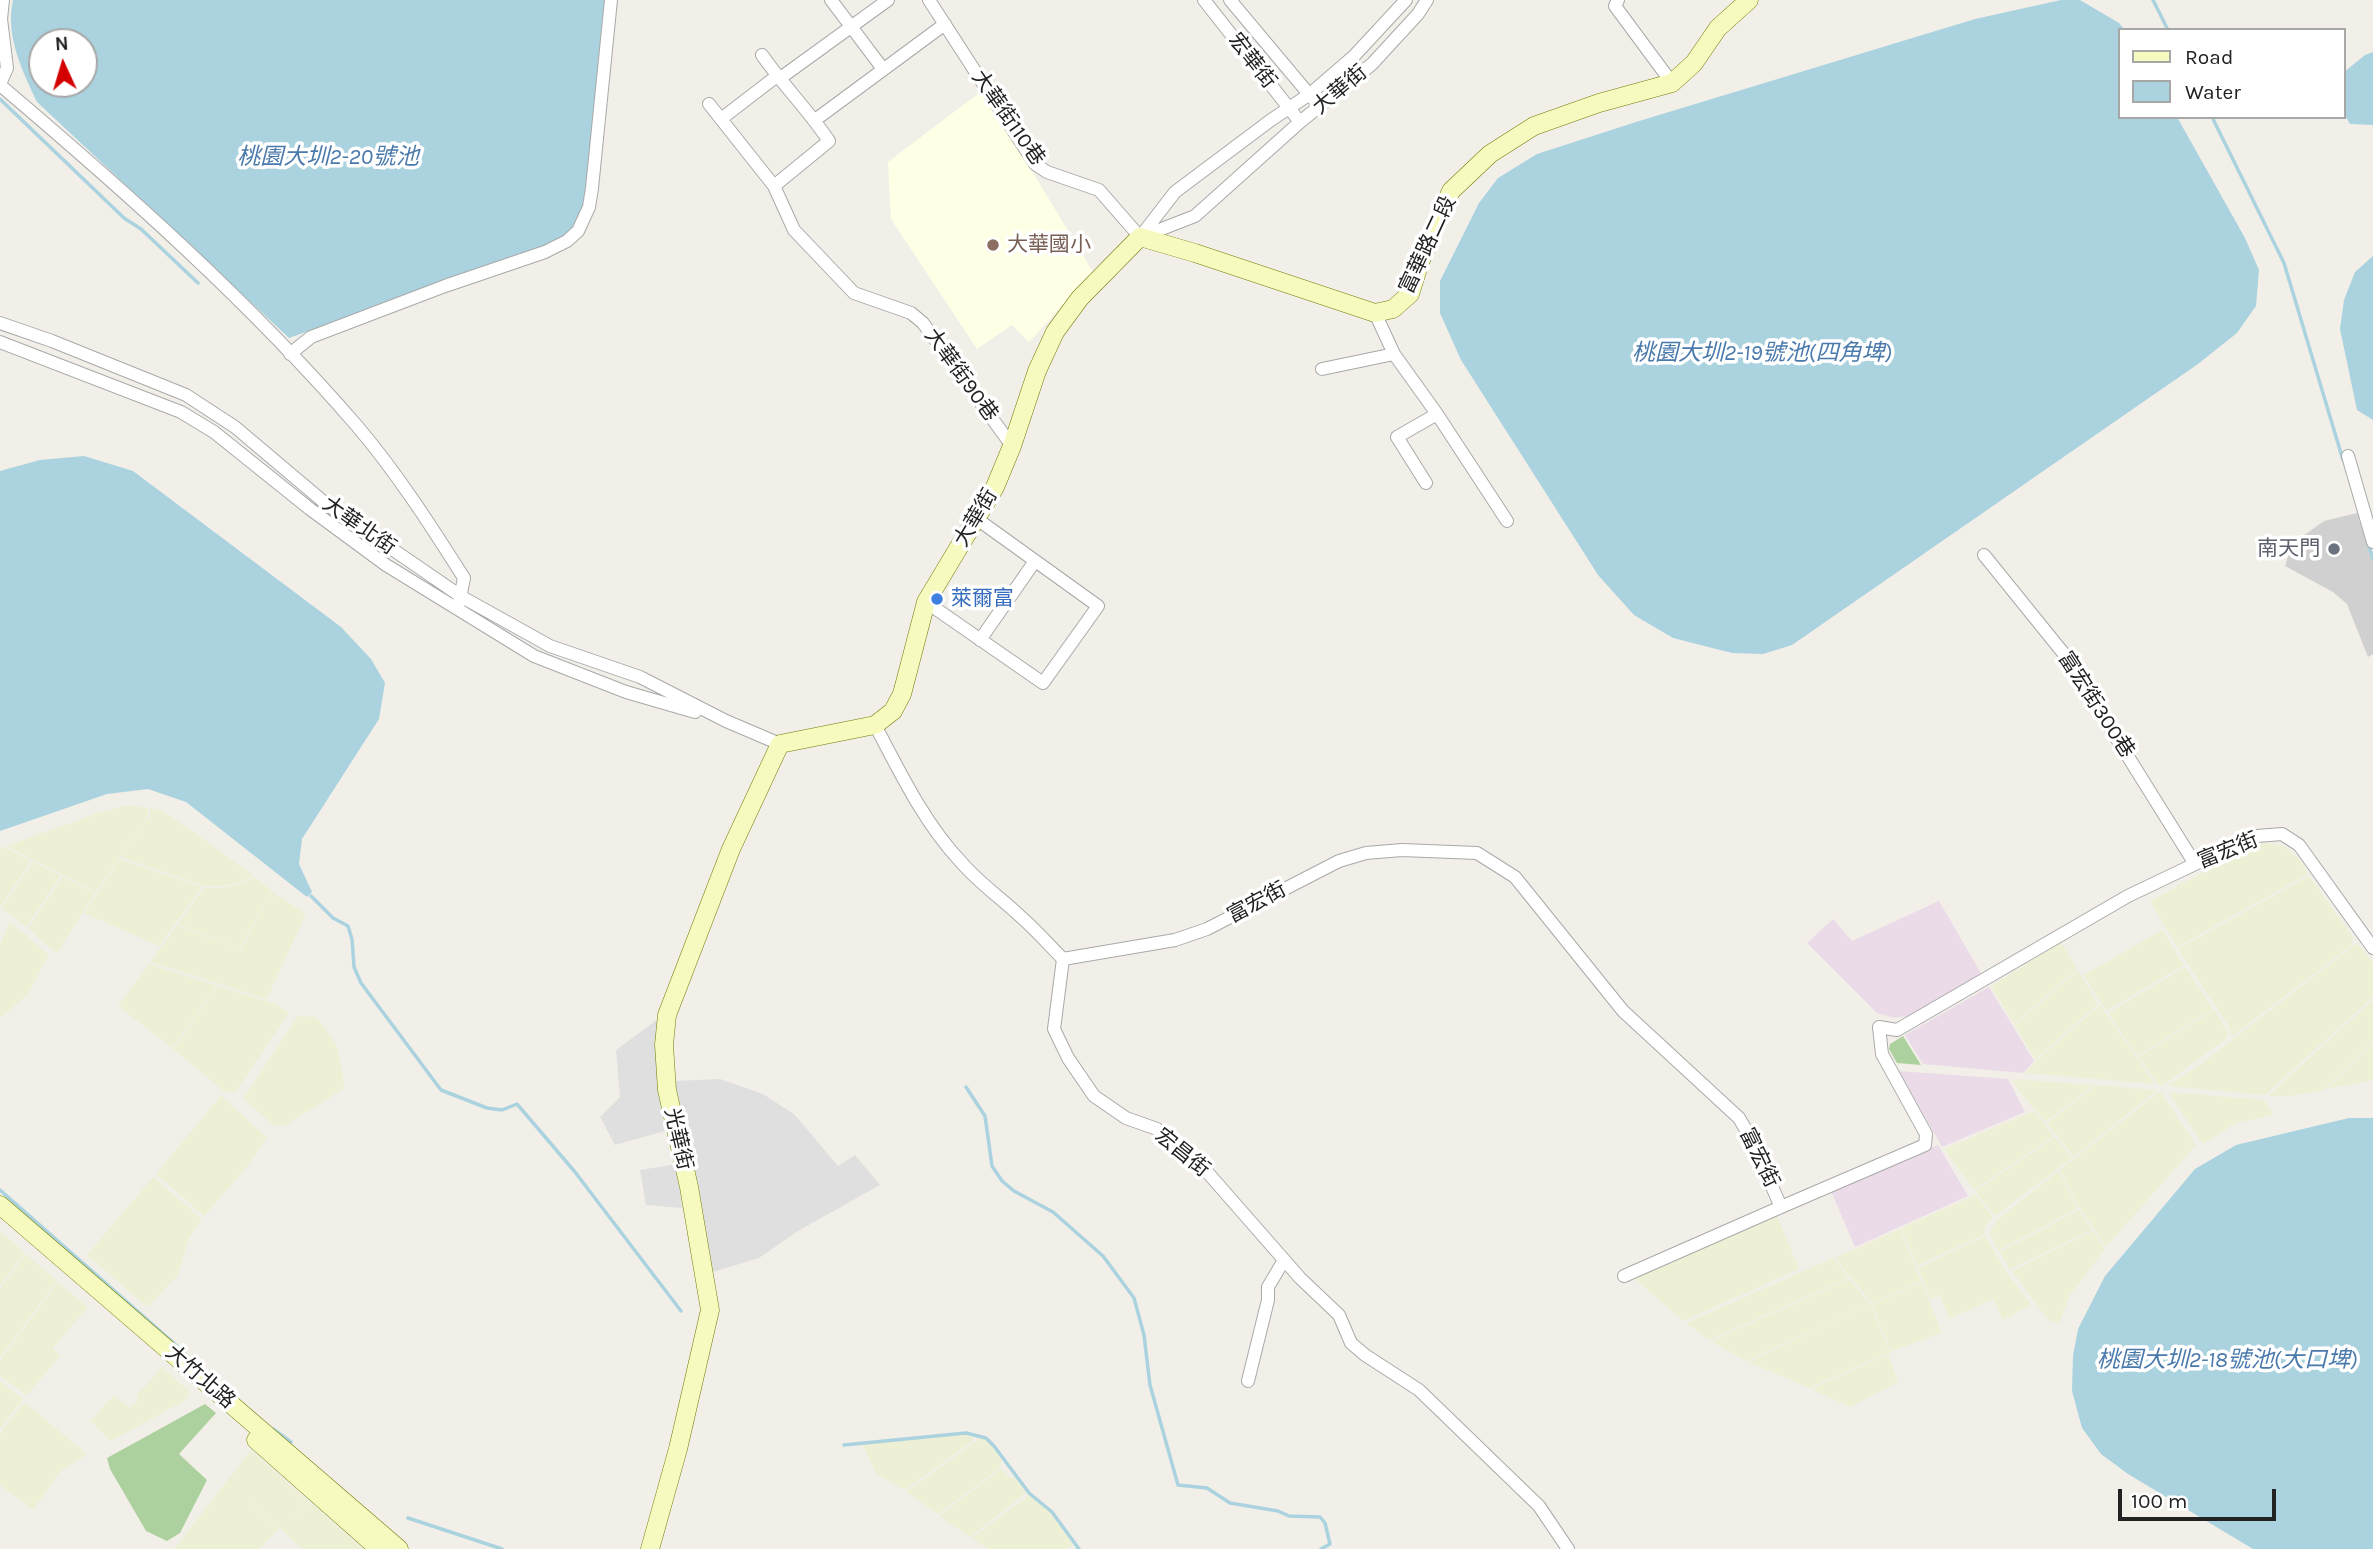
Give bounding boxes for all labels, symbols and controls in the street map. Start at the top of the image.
north arrow [28,28,98,98]
street label: 宏華街 [1223,28,1281,94]
legend [2118,28,2345,119]
text: N [54,33,69,55]
text: Road [2185,45,2233,69]
street label: 大華街 [1308,60,1372,120]
street label: 大華街110巷 [966,66,1050,170]
text: Water [2185,80,2241,104]
water label: 桃園大圳2-20號池 [237,143,419,171]
street label: 富華路二段 [1394,192,1462,298]
place label: 大華國小 [1007,232,1091,258]
marker: 大華國小 [985,237,1001,253]
street label: 大華街90巷 [919,324,1003,426]
water label: 桃園大圳2-19號池(四角埤) [1632,339,1892,367]
street label: 大華街 [949,485,1003,551]
street label: 大華北街 [317,492,401,560]
place label: 南天門 [2257,536,2320,562]
marker: 南天門 [2326,541,2342,557]
place label: 萊爾富 [951,586,1014,612]
marker: 萊爾富 [929,591,945,607]
street label: 富宏街300巷 [2052,647,2140,763]
street label: 富宏街 [2194,828,2262,874]
street label: 富宏街 [1223,877,1291,929]
street label: 光華街 [659,1105,697,1173]
street label: 宏昌街 [1150,1123,1214,1183]
street label: 富宏街 [1734,1124,1784,1192]
street label: 大竹北路 [160,1340,240,1414]
water label: 桃園大圳2-18號池(大口埤) [2097,1346,2357,1374]
scale bar [2121,1476,2278,1520]
text: 100 m [2131,1489,2188,1513]

